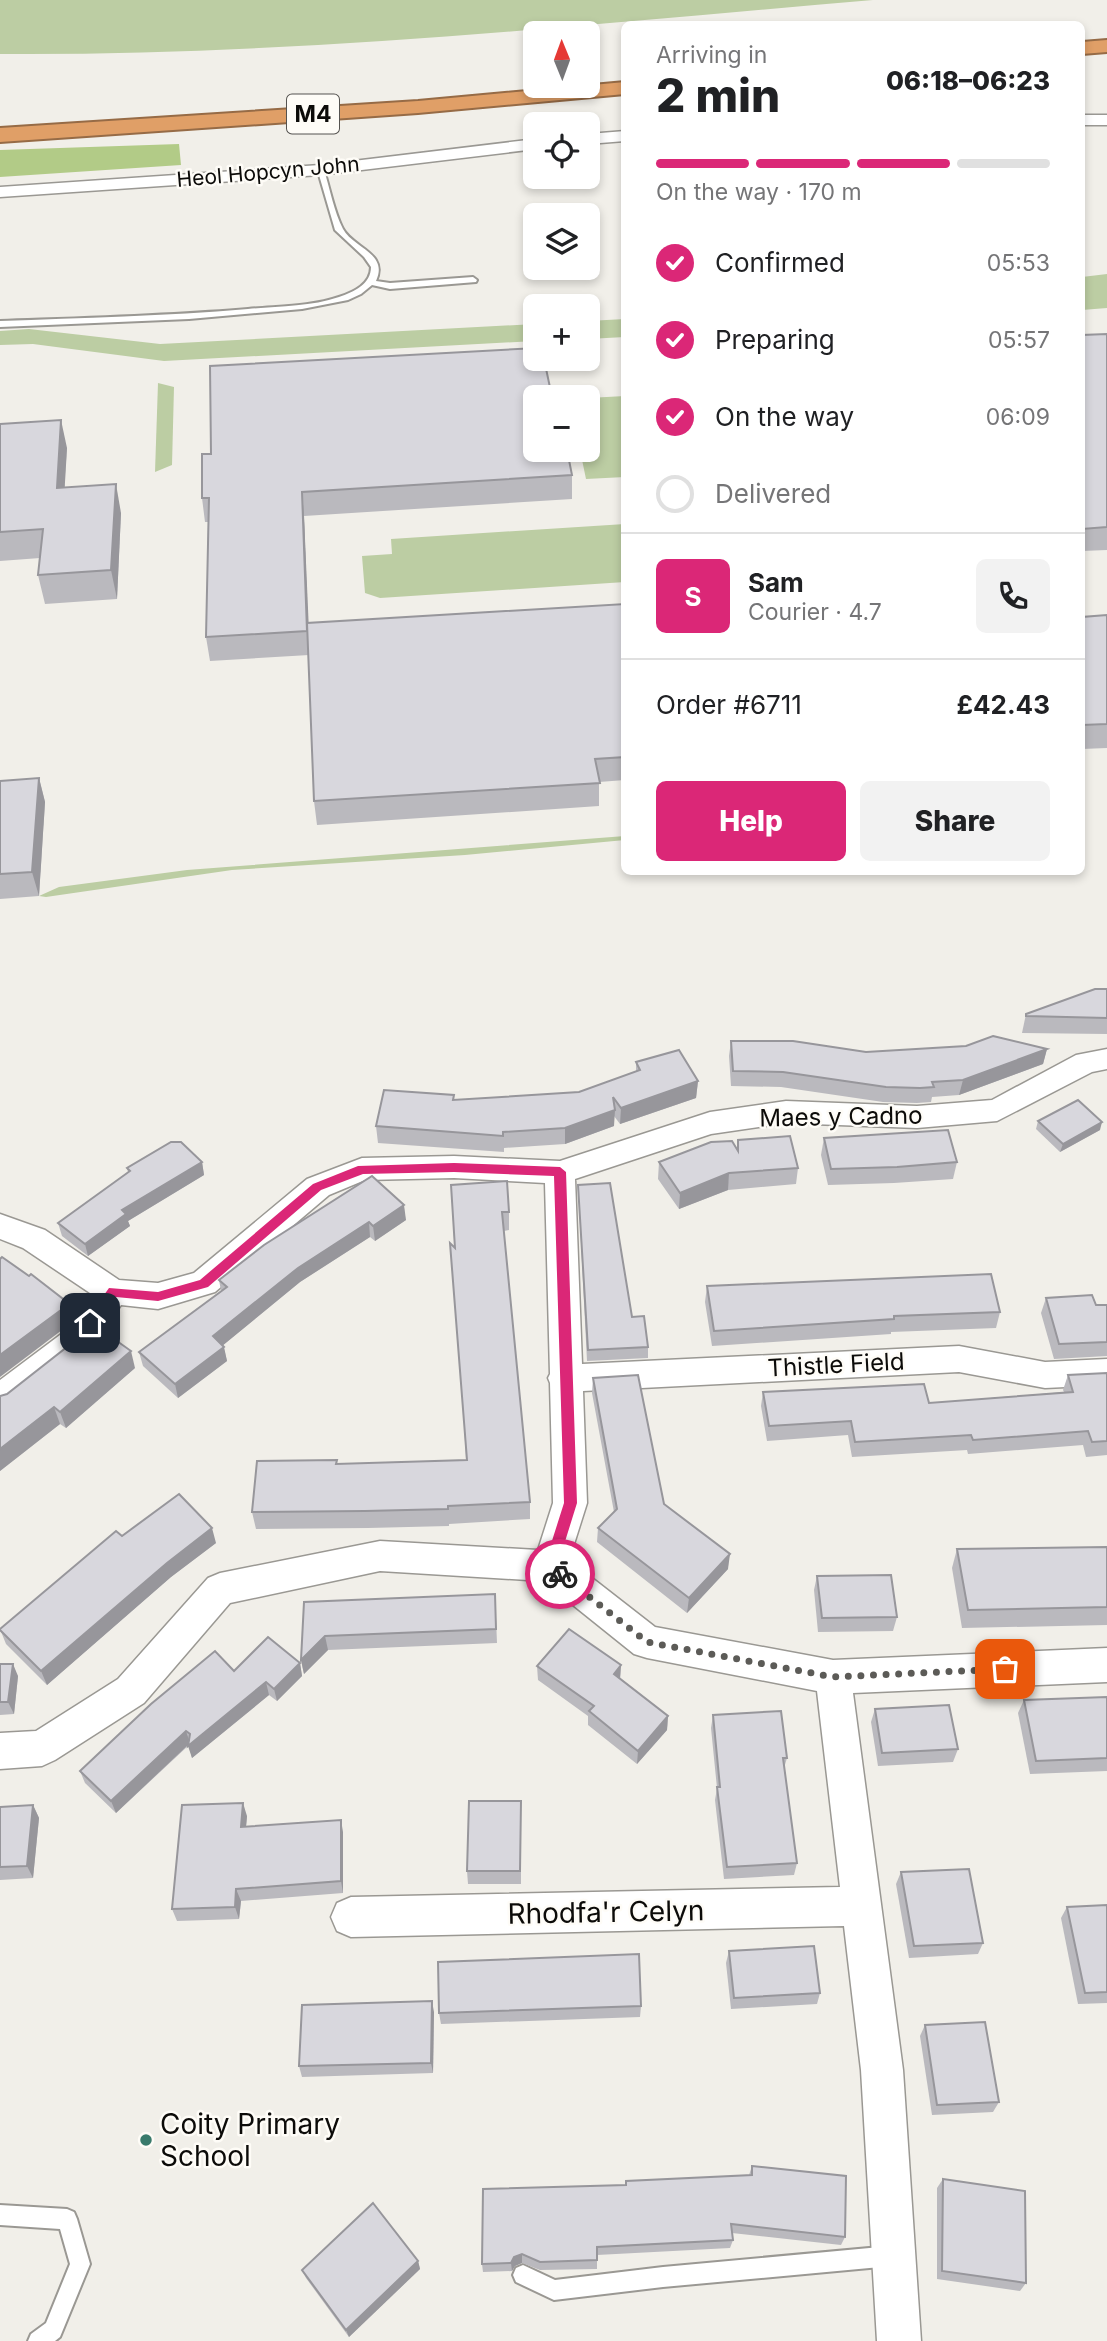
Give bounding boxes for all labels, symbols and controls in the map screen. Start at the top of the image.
north arrow [523,21,600,98]
map controls [523,21,600,462]
text: Arriving in [656,41,767,69]
text: 06:18–06:23 [886,65,1050,96]
text: 2 min [656,67,780,123]
road number: M4 [287,94,339,134]
button: locate [523,112,600,189]
street label: Heol Hopcyn John [175,151,361,192]
text: On the way · 170 m [656,178,862,206]
button: layers [523,203,600,280]
icon: check [656,244,694,282]
text: Confirmed [715,247,845,278]
text: 05:53 [987,249,1050,277]
button: + [523,294,600,371]
icon: check [656,321,694,359]
text: Preparing [715,324,835,355]
text: 05:57 [988,326,1050,354]
button: − [523,385,600,462]
icon: check [656,398,694,436]
text: On the way [715,401,854,432]
text: 06:09 [986,403,1050,431]
text: Delivered [715,478,831,509]
button: phone [976,559,1050,633]
text: Sam [748,567,804,598]
text: S [684,581,702,612]
text: Courier · 4.7 [748,598,882,626]
text: Order #6711 [656,689,802,720]
text: £42.43 [956,689,1050,720]
button: Help [656,781,846,861]
button: Share [860,781,1050,861]
street label: Maes y Cadno [759,1101,923,1132]
pin [60,1293,120,1353]
icon: home [71,1304,109,1342]
street label: Thistle Field [767,1346,905,1383]
courier [525,1539,595,1609]
icon: bike [541,1555,579,1593]
pin [975,1639,1035,1699]
icon: bag [986,1650,1024,1688]
street label: Rhodfa'r Celyn [507,1893,705,1931]
place label: Coity Primary School [160,2107,340,2173]
marker: Coity Primary School [138,2132,154,2148]

